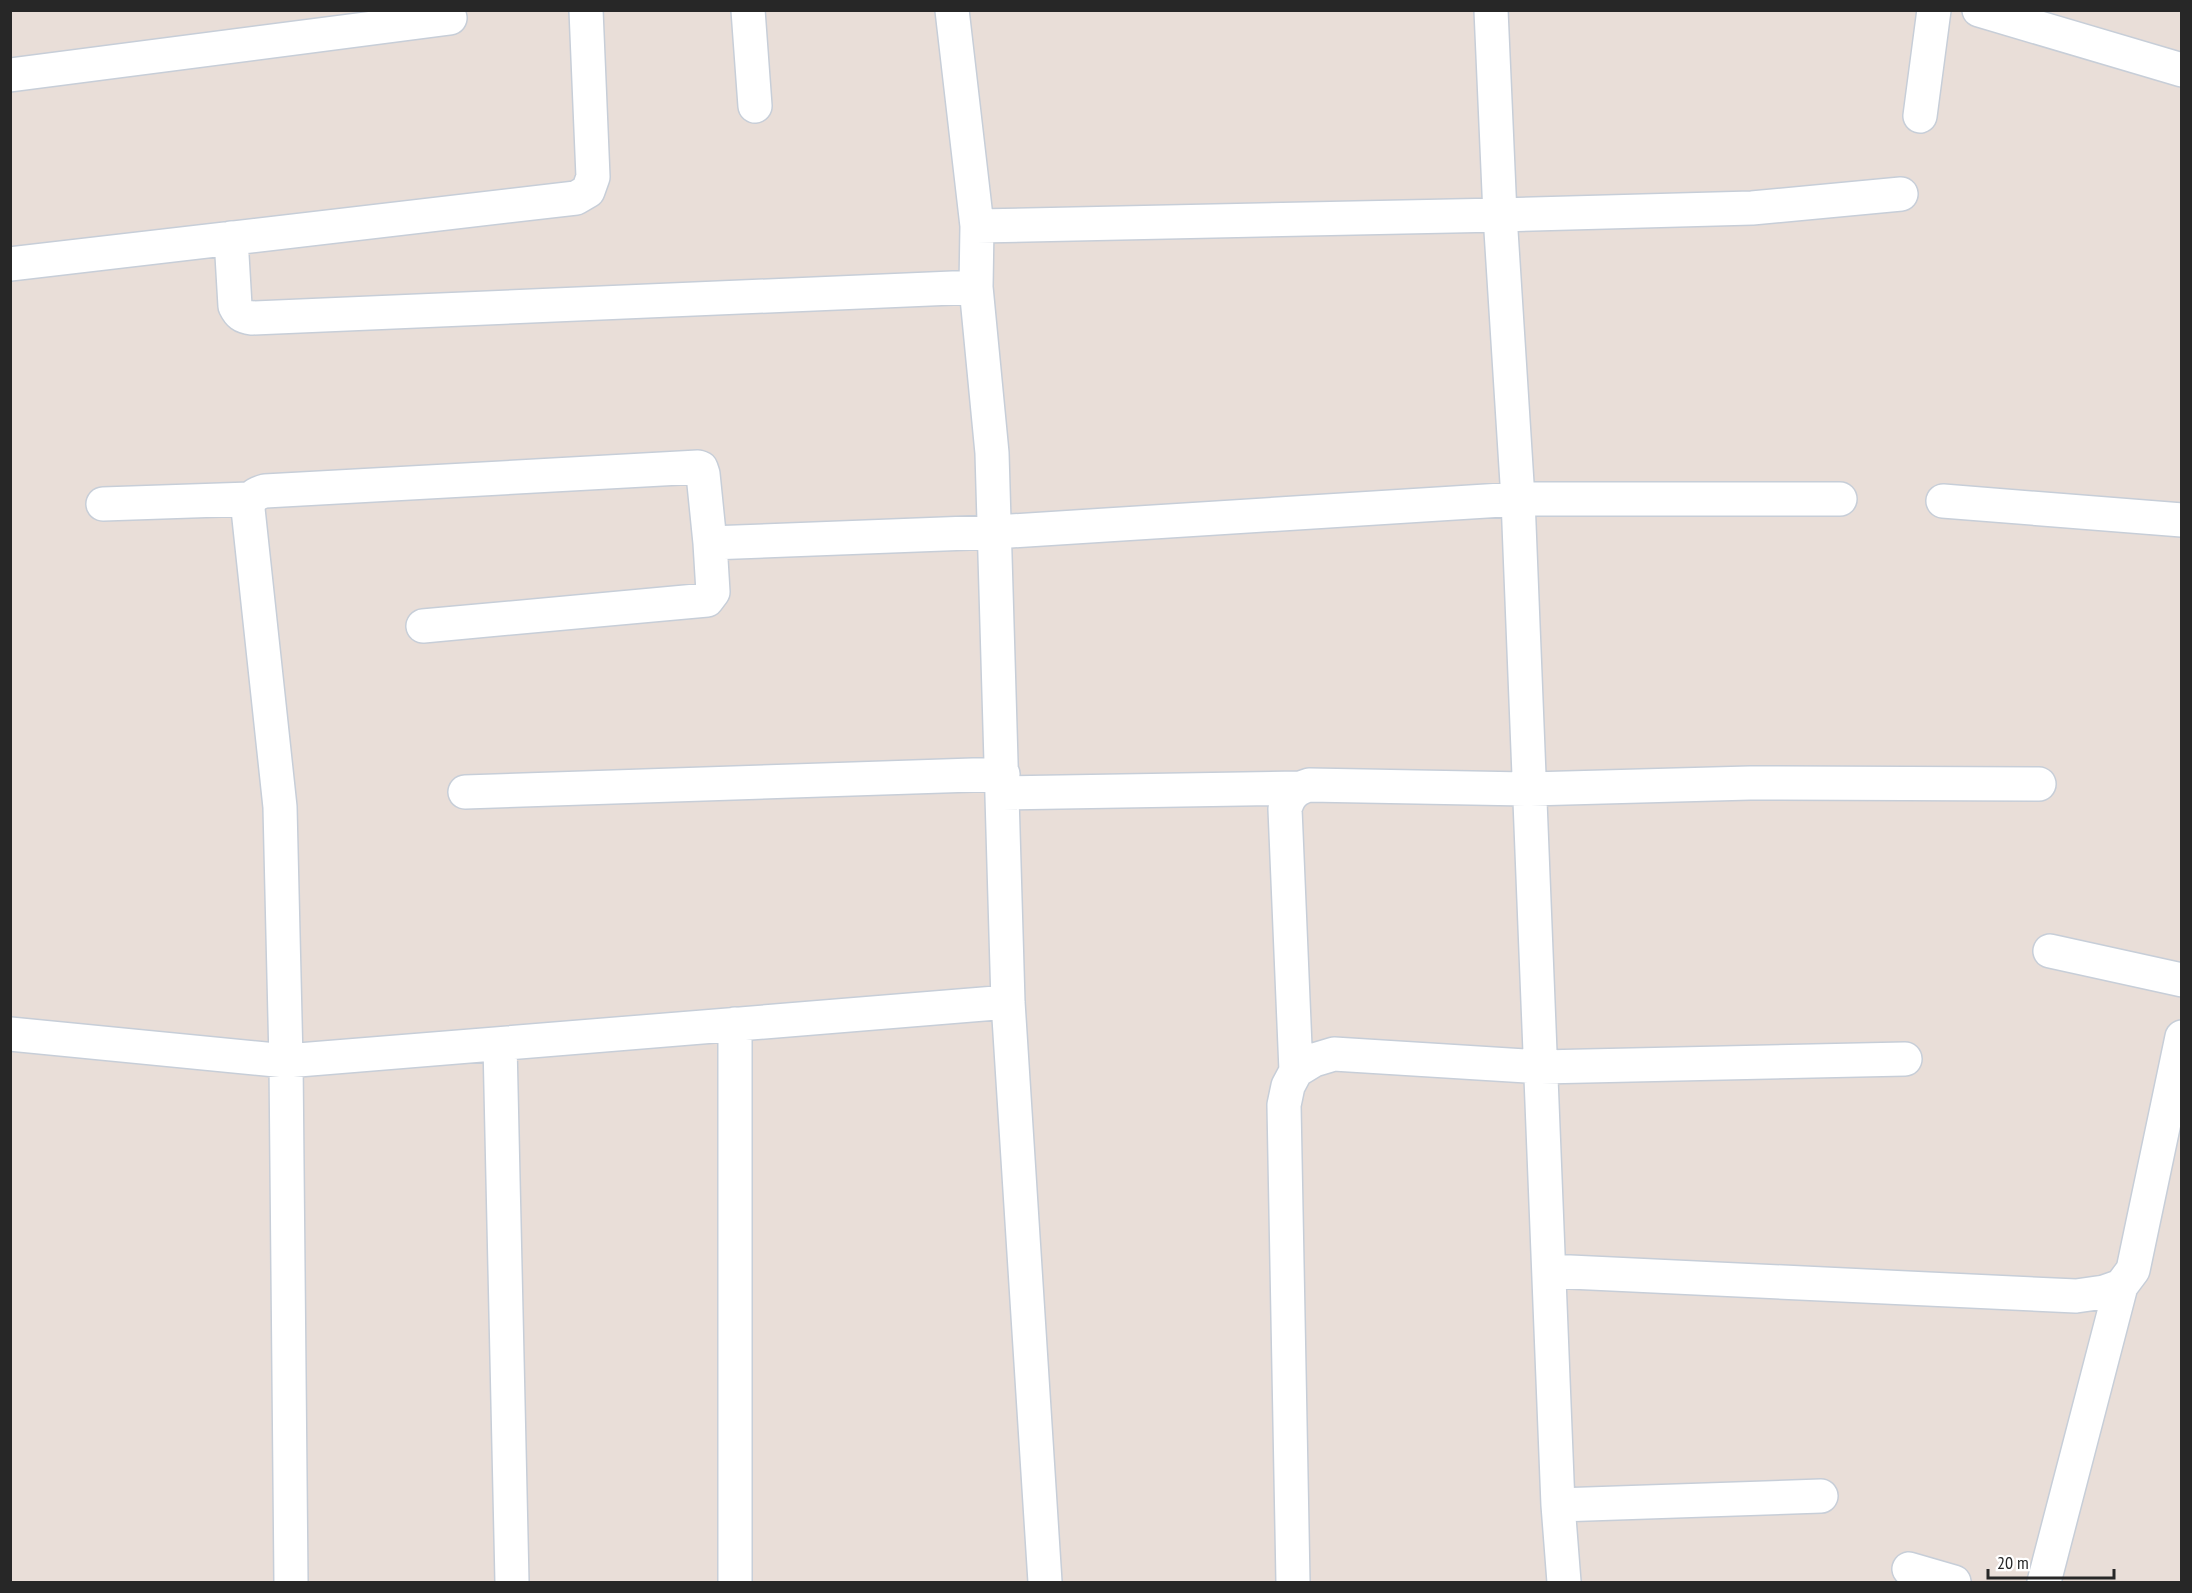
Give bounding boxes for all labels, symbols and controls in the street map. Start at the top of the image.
scale bar [1988,1542,2114,1580]
text: 20 m [1997,1551,2029,1574]

